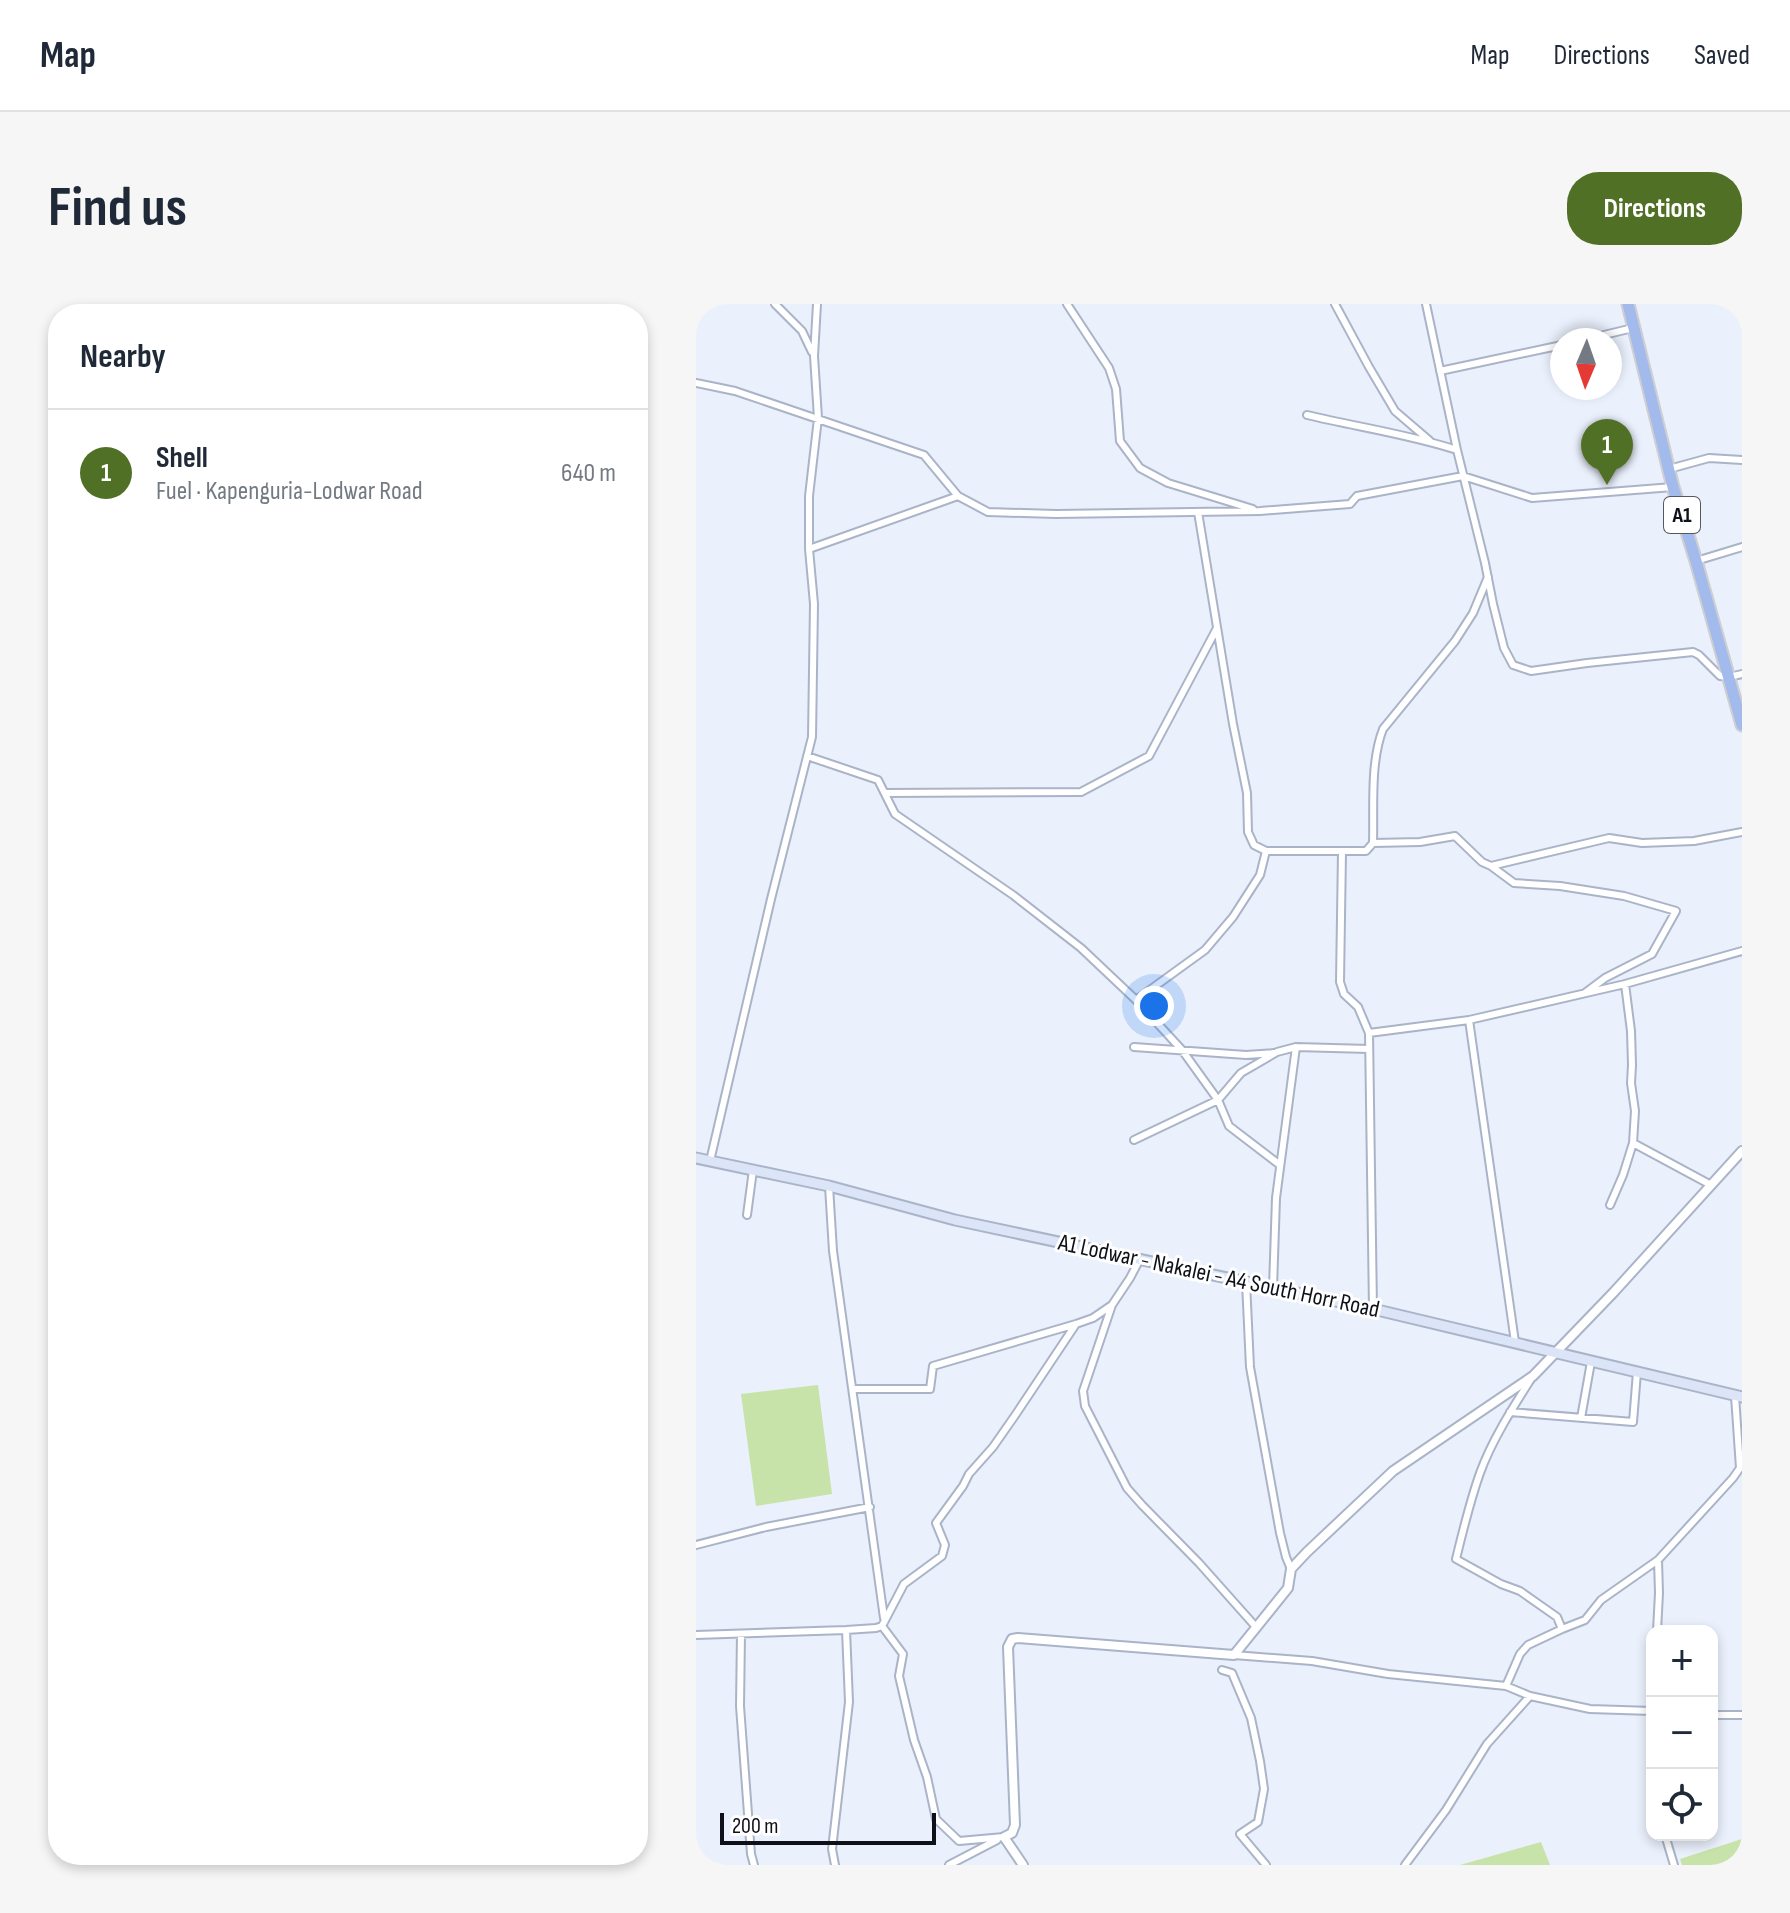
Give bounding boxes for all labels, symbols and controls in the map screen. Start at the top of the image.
text: Map [40,33,96,78]
text: Map [1471,39,1510,72]
text: Directions [1554,39,1650,72]
text: Saved [1694,39,1750,72]
button: Directions [1567,172,1742,245]
text: Find us [48,175,187,242]
north arrow [1550,328,1622,400]
text: Nearby [80,336,166,377]
pin: 1 [1581,419,1633,485]
text: Shell [156,440,208,476]
text: 1 [101,458,111,489]
text: 640 m [561,458,616,489]
text: Fuel · Kapenguria-Lodwar Road [156,476,423,507]
road number: A1 [1664,497,1700,533]
your location [1134,986,1174,1026]
street label: A1 Lodwar - Nakalei - A4 South Horr Road [1055,1228,1382,1324]
map controls [1646,1625,1718,1841]
button: + [1646,1625,1718,1697]
button: − [1646,1697,1718,1769]
button: locate [1646,1769,1718,1841]
scale bar [720,1809,936,1845]
text: 200 m [732,1813,778,1840]

